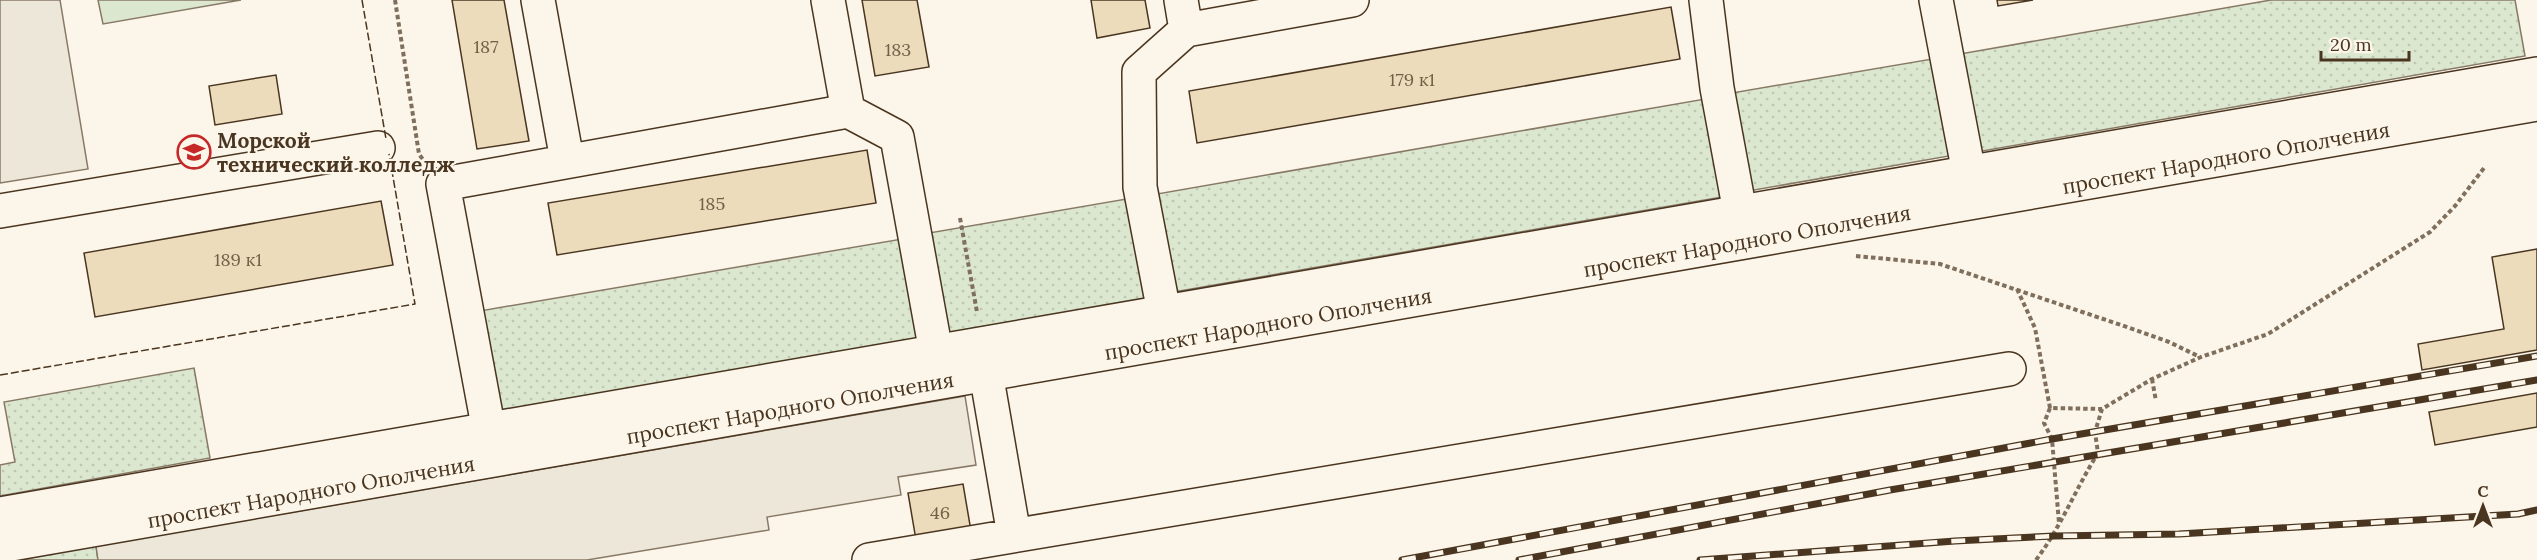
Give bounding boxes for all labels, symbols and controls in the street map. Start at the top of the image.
scale bar [2321,24,2410,62]
text: 20 m [2330,33,2372,56]
house number: 187 [474,35,498,58]
house number: 183 [885,38,911,61]
house number: 179 к1 [1389,68,1435,91]
street label: проспект Народного Ополчения [2060,116,2392,200]
place label: Морской технический колледж [217,127,455,178]
school or university icon: Морской технический колледж [176,134,212,170]
house number: 185 [699,192,725,215]
street label: проспект Народного Ополчения [1581,199,1913,283]
house number: 189 к1 [214,248,262,271]
street label: проспект Народного Ополчения [1102,282,1434,366]
street label: проспект Народного Ополчения [624,366,956,450]
street label: проспект Народного Ополчения [145,450,477,534]
north arrow [2453,476,2513,536]
text: С [2477,481,2489,501]
house number: 46 [930,501,950,524]

